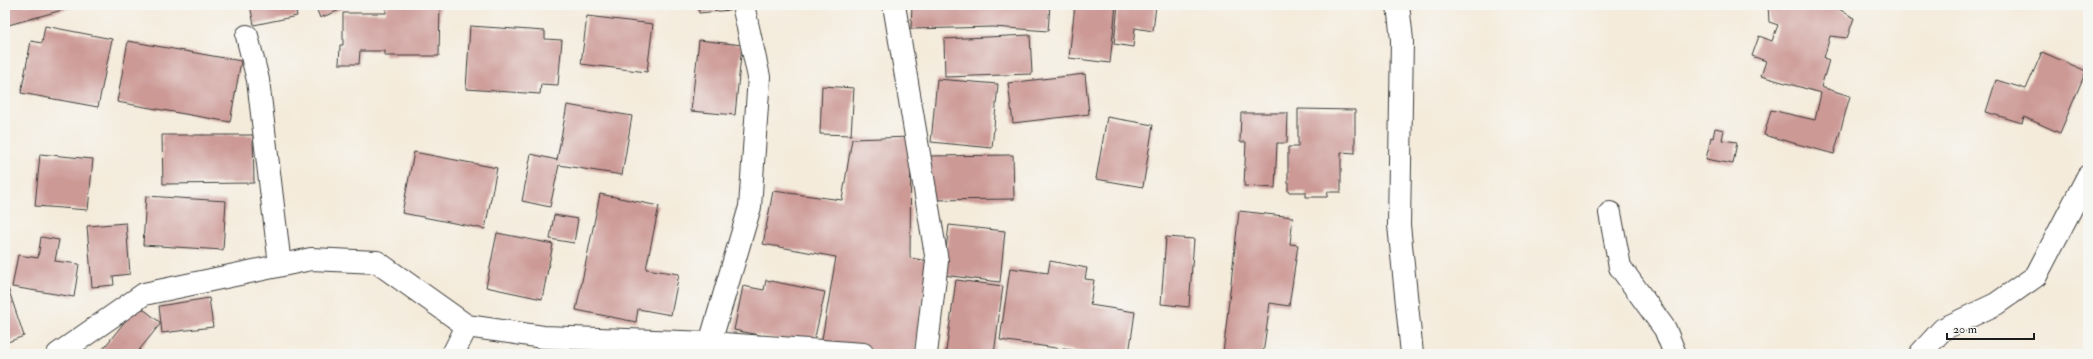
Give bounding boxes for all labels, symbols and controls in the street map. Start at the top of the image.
scale bar [1947,315,2034,341]
text: 20 m [1953,322,1978,337]

